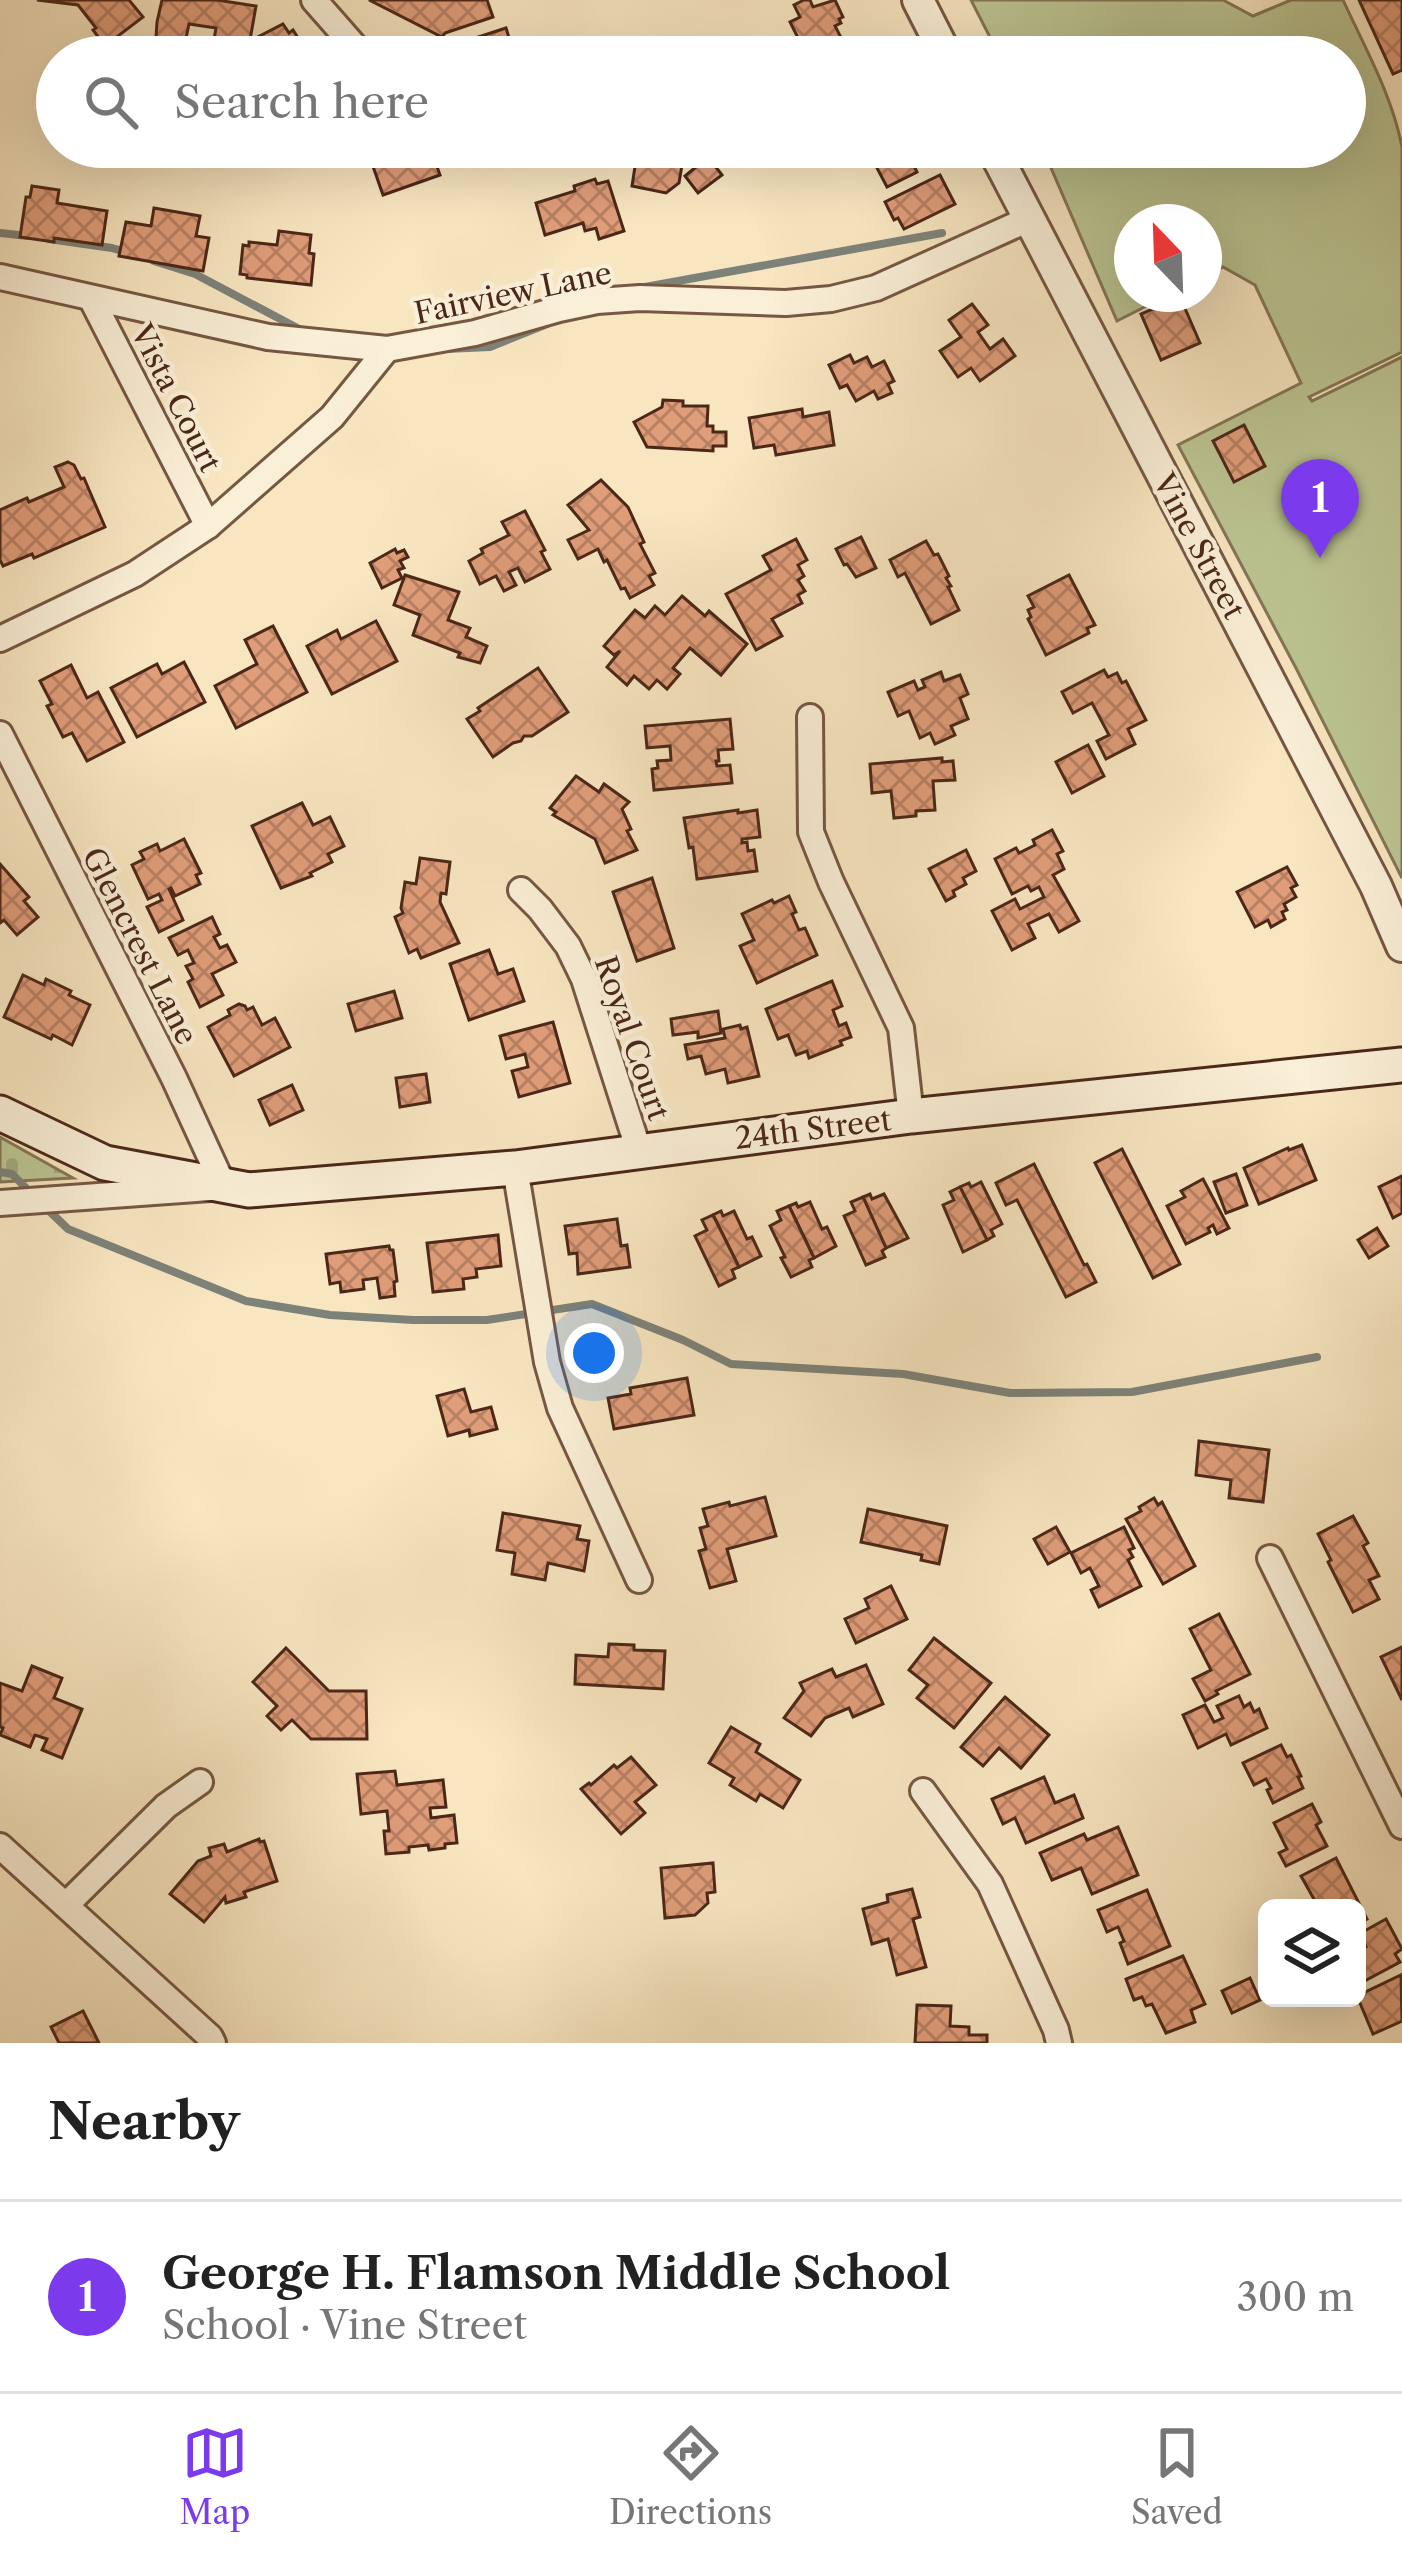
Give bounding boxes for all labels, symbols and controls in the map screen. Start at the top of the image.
search box [36,36,1366,168]
icon: search [78,69,144,135]
text: Search here [174,74,429,130]
north arrow [1114,204,1222,312]
street label: Fairview Lane [411,254,615,332]
street label: Vista Court [123,317,229,478]
pin: 1 [1281,459,1359,558]
street label: Vine Street [1145,466,1253,625]
street label: Glencrest Lane [74,841,206,1051]
street label: Royal Court [587,951,677,1125]
street label: 24th Street [733,1101,894,1157]
your location [564,1323,624,1383]
map controls [1258,1899,1366,2007]
button: layers [1258,1899,1366,2007]
text: Nearby [48,2090,240,2152]
text: George H. Flamson Middle School [162,2245,950,2301]
text: 1 [78,2273,96,2321]
text: 300 m [1236,2273,1354,2321]
text: School · Vine Street [162,2301,527,2349]
tab: Map [179,2420,250,2533]
tab: Directions [609,2420,772,2533]
tab: Saved [1131,2420,1223,2533]

